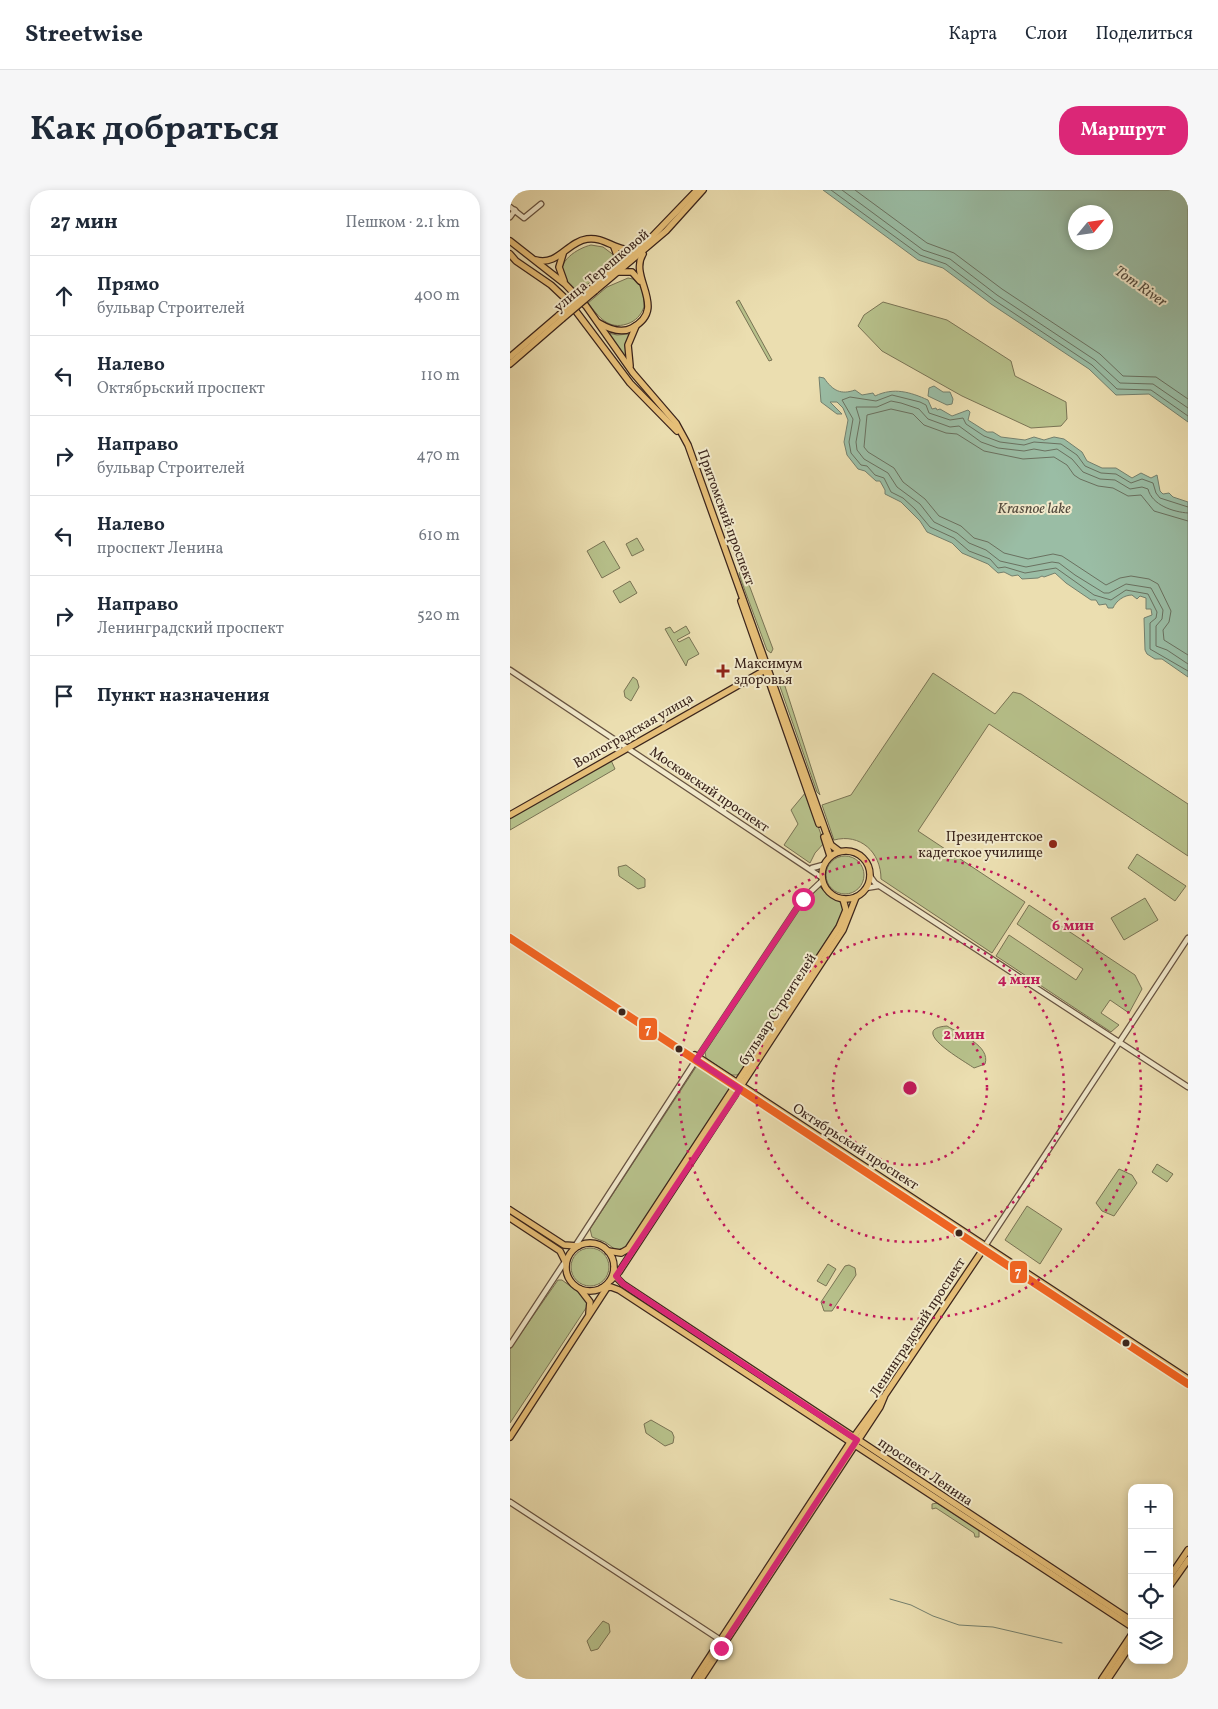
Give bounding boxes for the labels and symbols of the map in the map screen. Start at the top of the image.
north arrow [1068,205,1113,250]
street label: улица Терешковой [550,225,654,317]
water label: Tom River [1110,262,1171,313]
street label: Притомский проспект [692,447,759,588]
water label: Krasnoe lake [997,499,1071,520]
place label: Максимум здоровья [734,655,803,690]
marker: Максимум здоровья [716,664,730,678]
street label: Волгоградская улица [570,689,697,773]
street label: Московский проспект [645,743,773,838]
place label: Президентское кадетское училище [918,828,1043,863]
marker: Президентское кадетское училище [1047,838,1059,850]
route start [792,888,815,911]
text: 6 мин [1052,916,1094,937]
street label: бульвар Строителей [735,950,822,1069]
text: 4 мин [998,970,1041,991]
unlabelled marker [617,1007,627,1017]
line badge: 7 [638,1017,658,1041]
text: 7 [645,1021,652,1040]
text: 2 мин [943,1025,985,1046]
unlabelled marker [674,1044,684,1054]
centre of rings [901,1079,919,1097]
street label: Октябрьский проспект [788,1099,922,1195]
unlabelled marker [954,1228,964,1238]
street label: Ленинградский проспект [866,1254,971,1402]
line badge: 7 [1009,1260,1028,1284]
text: 7 [1015,1264,1022,1283]
unlabelled marker [1121,1338,1131,1348]
street label: проспект Ленина [874,1433,976,1511]
route end [710,1637,733,1660]

